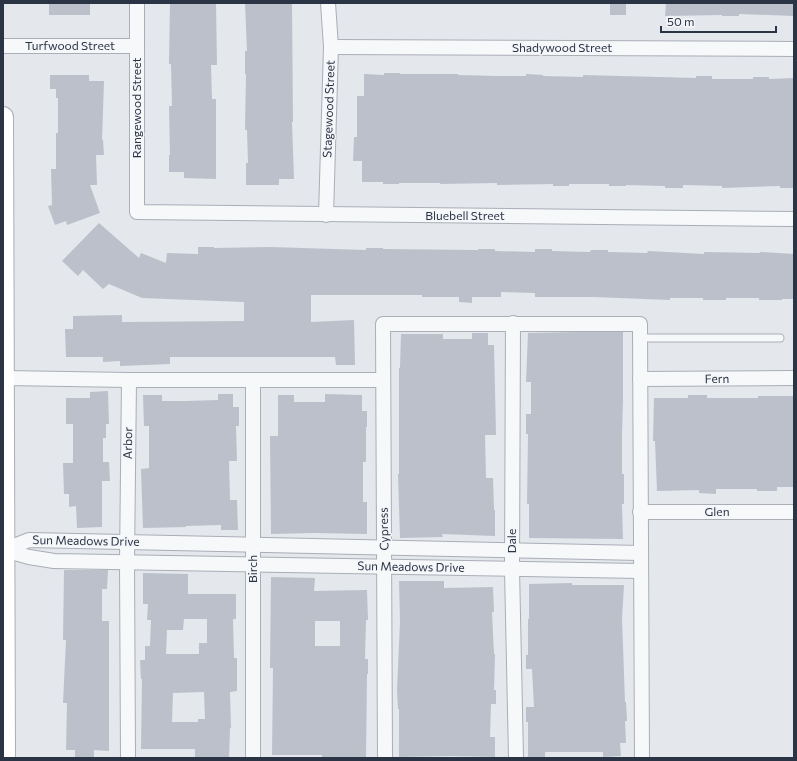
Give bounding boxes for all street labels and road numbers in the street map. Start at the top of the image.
street label: Turfwood Street [25,38,115,52]
street label: Shadywood Street [512,40,612,54]
street label: Rangewood Street [129,58,143,158]
street label: Stagewood Street [319,60,337,158]
street label: Bluebell Street [425,208,505,222]
street label: Fern [705,371,729,385]
street label: Arbor [120,427,134,459]
street label: Glen [704,504,730,518]
street label: Cypress [376,507,390,551]
street label: Dale [504,529,518,553]
street label: Sun Meadows Drive [32,532,140,548]
street label: Birch [245,555,259,583]
street label: Sun Meadows Drive [357,558,465,574]

